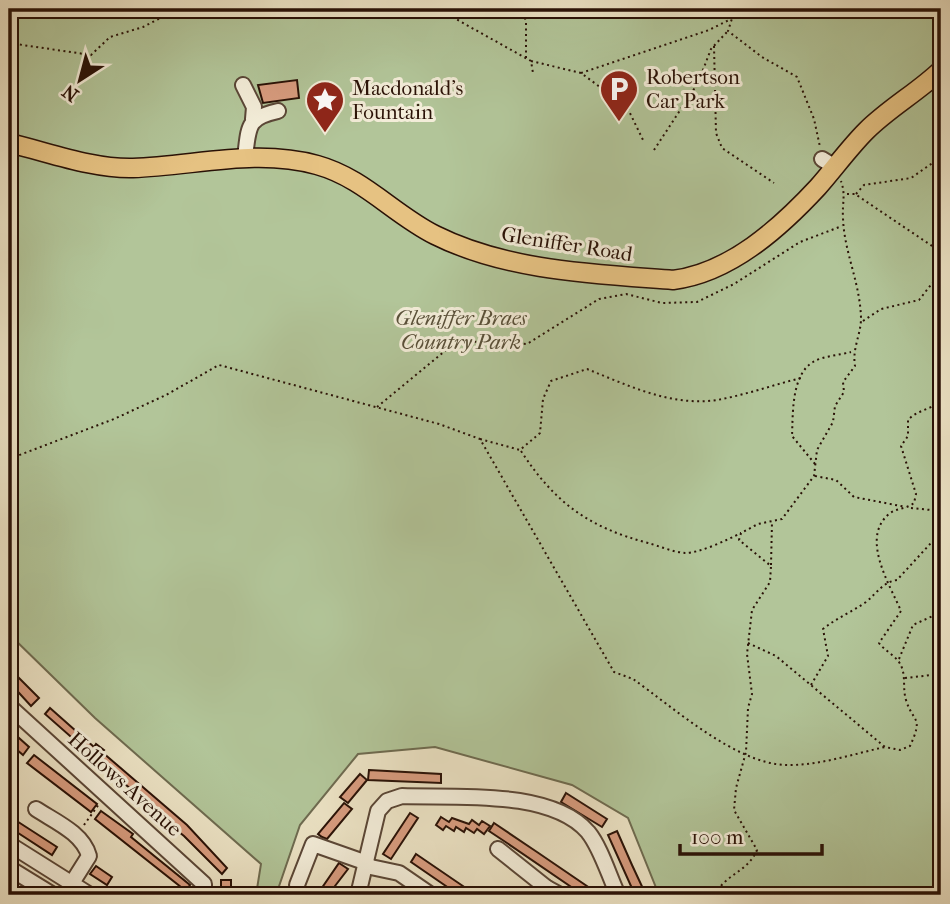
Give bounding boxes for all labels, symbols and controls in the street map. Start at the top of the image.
north arrow [46,46,116,116]
place label: Robertson Car Park [646,65,740,113]
parking icon: Robertson Car Park [598,68,640,123]
place label: Macdonald's Fountain [352,76,463,124]
text: N [58,79,83,106]
place icon: Macdonald's Fountain [304,79,346,134]
street label: Gleniffer Road [500,222,635,266]
park label: Gleniffer Braes Country Park [395,306,527,354]
street label: Hollows Avenue [63,727,187,841]
scale bar [680,813,822,857]
text: 100 m [691,825,744,849]

